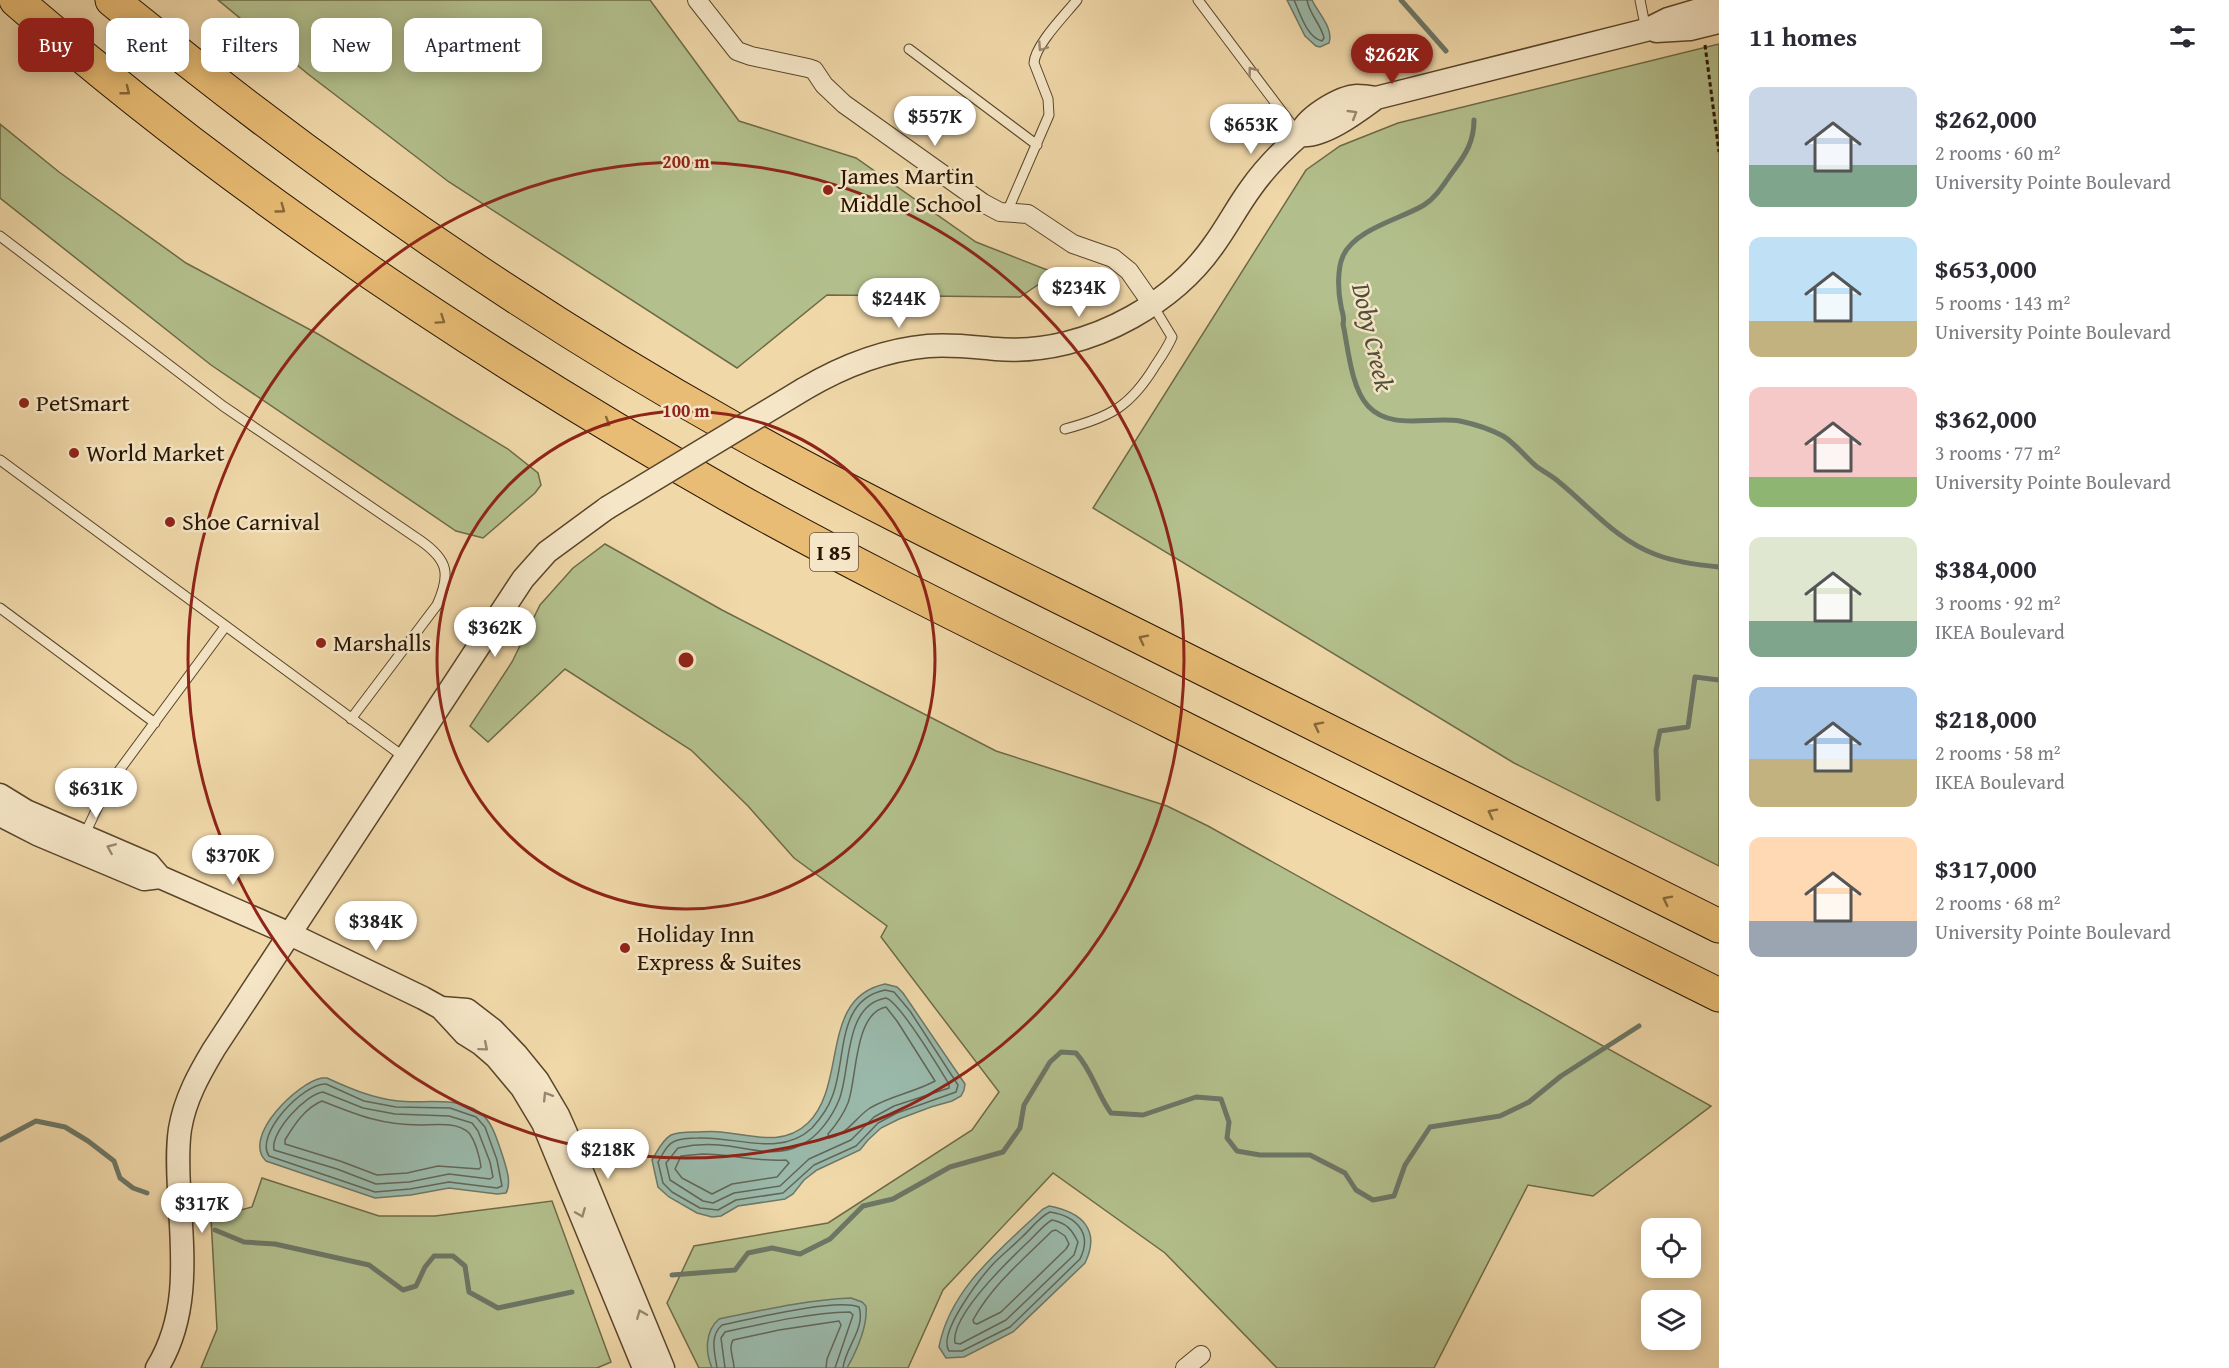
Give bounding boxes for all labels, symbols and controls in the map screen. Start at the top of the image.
text: 11 homes [1749,17,1857,56]
chip: Buy [18,18,94,72]
chip: Rent [106,18,189,72]
chip: Filters [201,18,299,72]
chip: New [311,18,392,72]
chip: Apartment [404,18,542,72]
icon: filters [2166,20,2199,53]
pin: $262K [1350,34,1434,85]
text: $262K [1365,39,1419,68]
one-way arrow [1038,40,1049,51]
one-way arrow [1248,67,1259,78]
one-way arrow [119,83,130,94]
pin: $557K [893,96,977,147]
text: $262,000 [1935,99,2037,138]
text: $557K [908,101,962,130]
pin: $653K [1209,104,1293,155]
text: $653K [1224,109,1278,138]
one-way arrow [1347,109,1357,121]
icon: home [1797,111,1869,183]
text: 2 rooms · 60 m² [1935,138,2061,167]
text: 200 m [662,148,710,175]
place label: James Martin Middle School [837,158,982,221]
text: University Pointe Boulevard [1935,167,2171,196]
marker: James Martin Middle School [821,183,835,197]
one-way arrow [274,202,285,213]
text: $653,000 [1935,249,2037,288]
icon: home [1797,261,1869,333]
pin: $234K [1037,267,1121,318]
text: $234K [1052,272,1106,301]
pin: $244K [857,278,941,329]
water label: Doby Creek [1342,278,1405,395]
text: $244K [872,283,926,312]
text: 5 rooms · 143 m² [1935,288,2070,317]
one-way arrow [434,313,445,324]
text: University Pointe Boulevard [1935,317,2171,346]
place label: PetSmart [36,385,130,420]
marker: PetSmart [17,396,31,410]
text: 100 m [662,397,710,424]
text: $362,000 [1935,399,2037,438]
icon: home [1797,411,1869,483]
one-way arrow [600,416,610,428]
place label: World Market [86,435,225,470]
text: 3 rooms · 77 m² [1935,438,2061,467]
marker: World Market [67,446,81,460]
text: University Pointe Boulevard [1935,467,2171,496]
place label: Shoe Carnival [182,504,320,539]
marker: Shoe Carnival [163,515,177,529]
road number: I 85 [810,533,858,571]
text: $384,000 [1935,549,2037,588]
icon: home [1797,561,1869,633]
text: 3 rooms · 92 m² [1935,588,2061,617]
pin: $362K [453,607,537,658]
text: $362K [468,612,522,641]
text: IKEA Boulevard [1935,617,2065,646]
place label: Marshalls [333,625,431,660]
one-way arrow [1139,635,1150,646]
marker: Marshalls [314,636,328,650]
centre of rings [676,650,696,670]
text: $218,000 [1935,699,2037,738]
icon: home [1797,711,1869,783]
one-way arrow [1313,722,1324,733]
text: 2 rooms · 58 m² [1935,738,2061,767]
text: IKEA Boulevard [1935,767,2065,796]
pin: $631K [54,768,138,819]
text: $631K [69,773,123,802]
one-way arrow [1488,809,1499,820]
pin: $370K [191,835,275,886]
text: $370K [206,840,260,869]
one-way arrow [107,843,118,855]
text: $317,000 [1935,849,2037,888]
icon: home [1797,861,1869,933]
text: 2 rooms · 68 m² [1935,888,2061,917]
one-way arrow [1662,896,1673,908]
pin: $384K [334,901,418,952]
text: $384K [349,906,403,935]
place label: Holiday Inn Express & Suites [637,916,802,979]
text: University Pointe Boulevard [1935,917,2171,946]
marker: Holiday Inn Express & Suites [618,941,632,955]
one-way arrow [477,1040,488,1051]
one-way arrow [543,1092,555,1102]
pin: $218K [566,1129,650,1180]
text: $218K [581,1134,635,1163]
pin: $317K [160,1183,244,1234]
text: $317K [175,1188,229,1217]
one-way arrow [574,1208,587,1218]
map controls [1641,1218,1701,1350]
button: locate [1641,1218,1701,1278]
button: layers [1641,1290,1701,1350]
one-way arrow [636,1309,648,1320]

